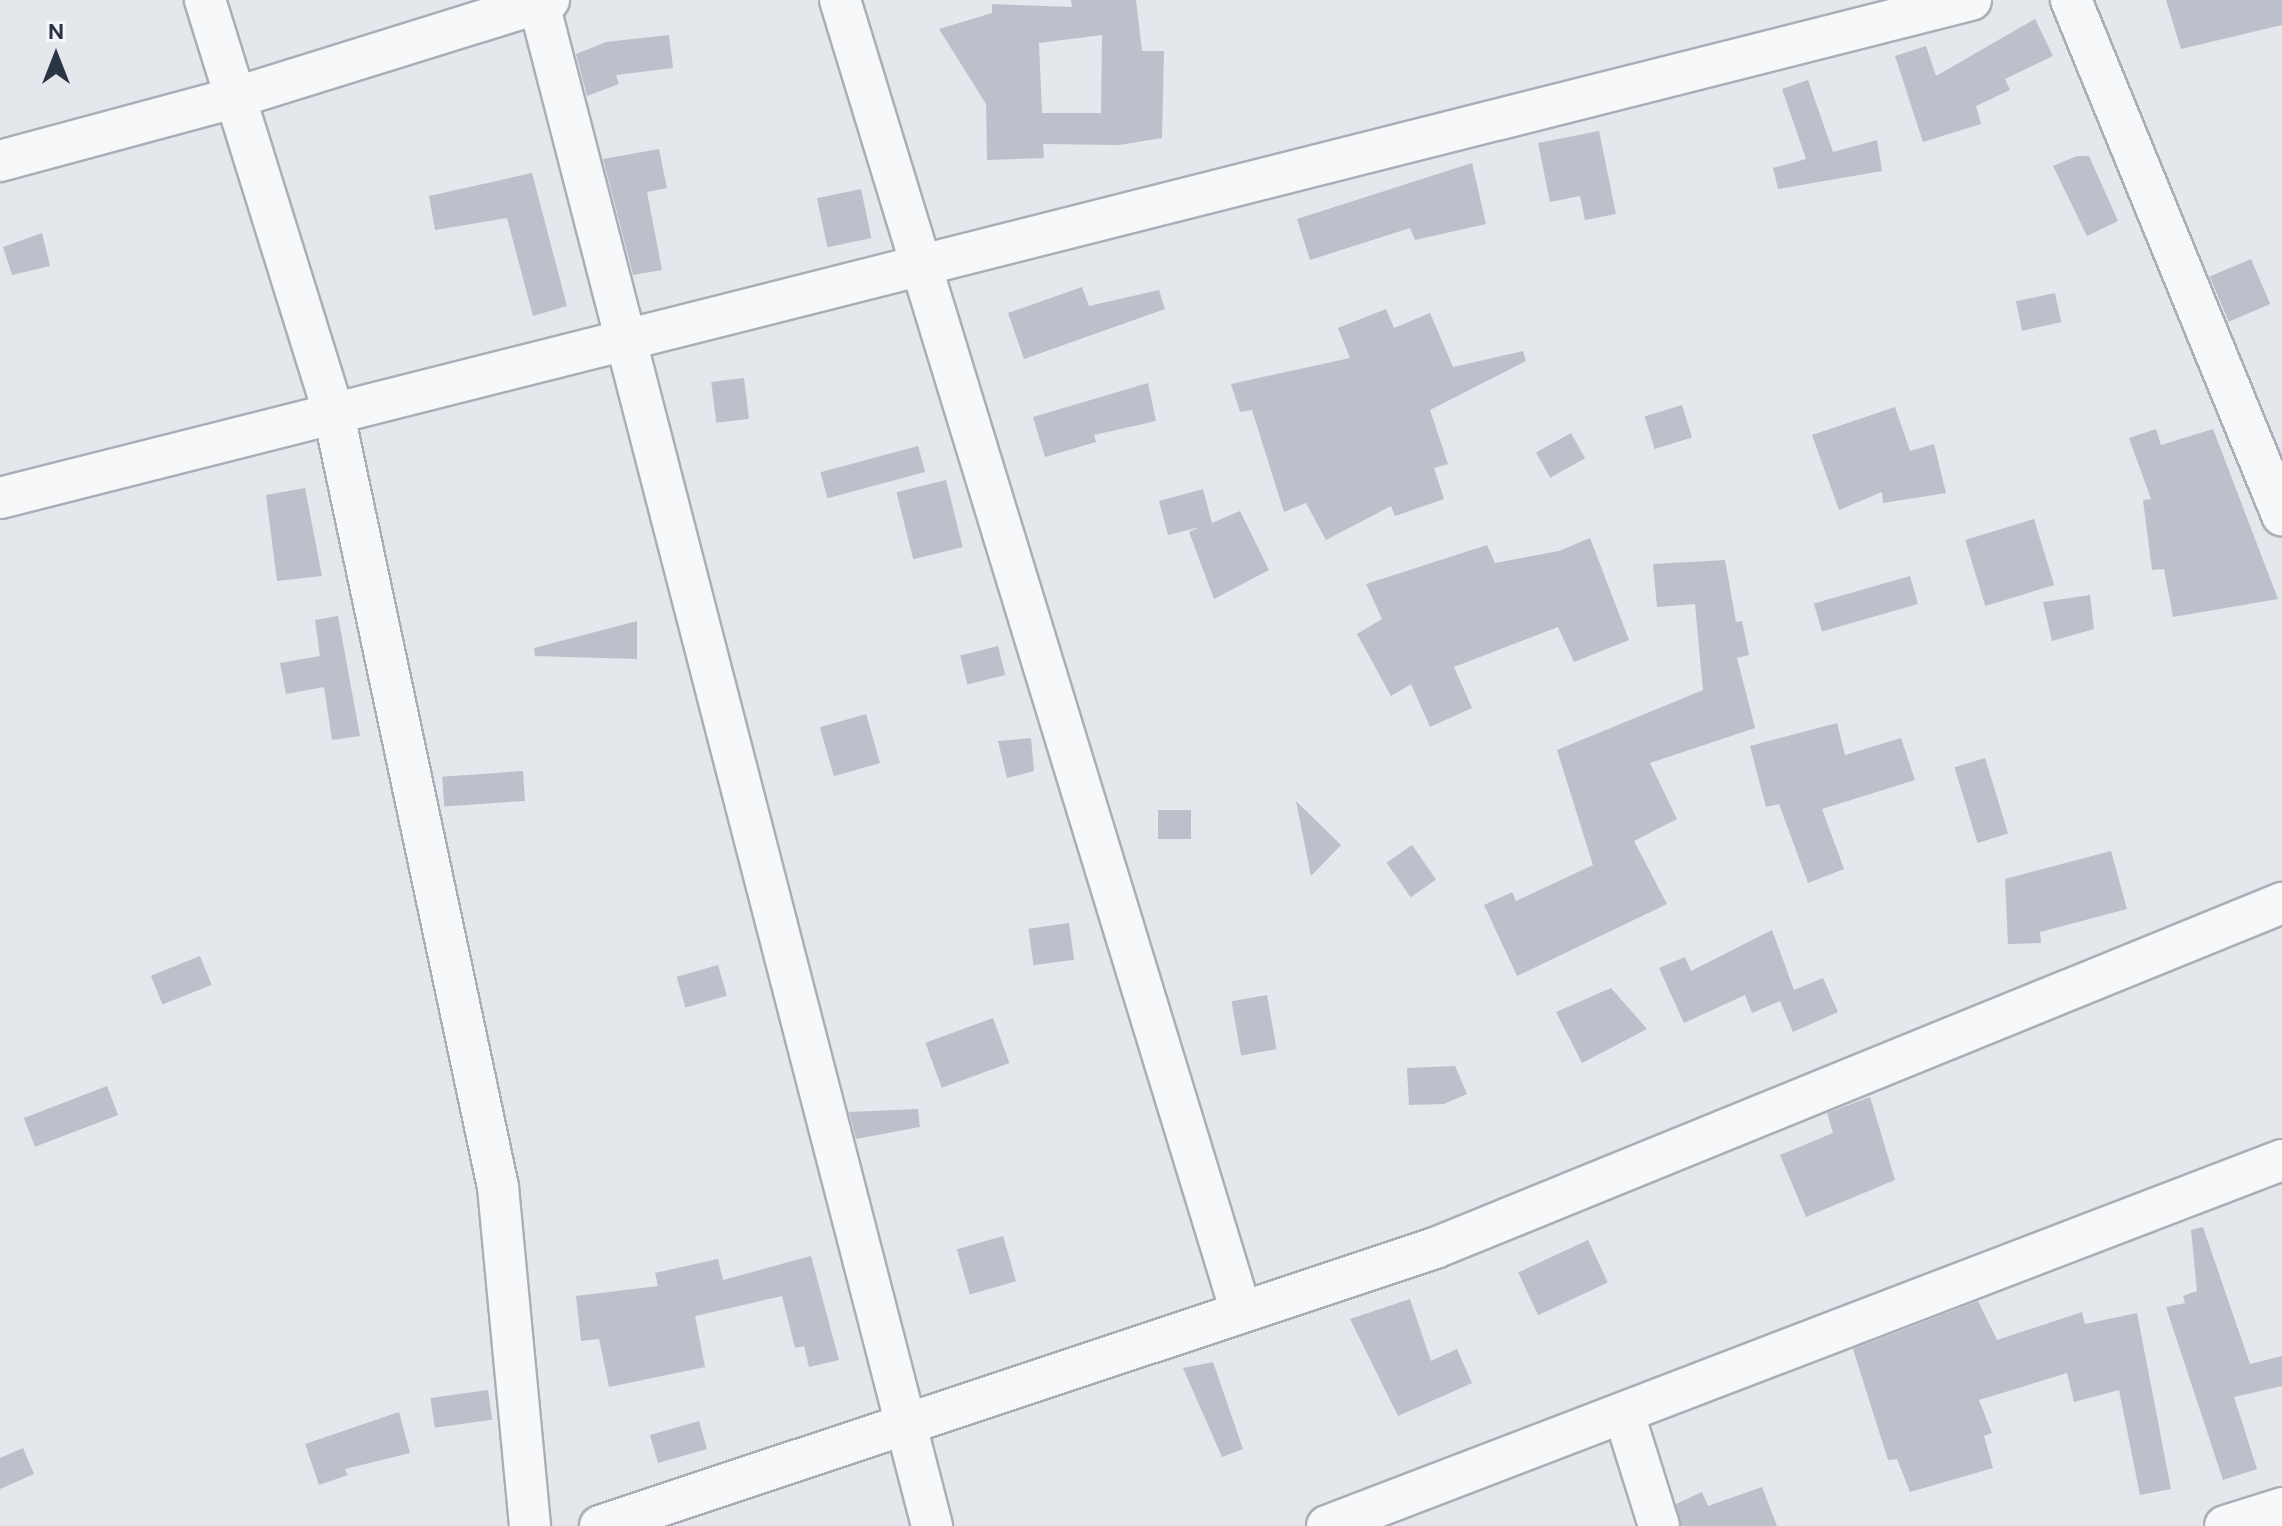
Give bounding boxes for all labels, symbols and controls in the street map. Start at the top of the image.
north arrow [16,16,96,96]
text: N [48,17,64,46]

